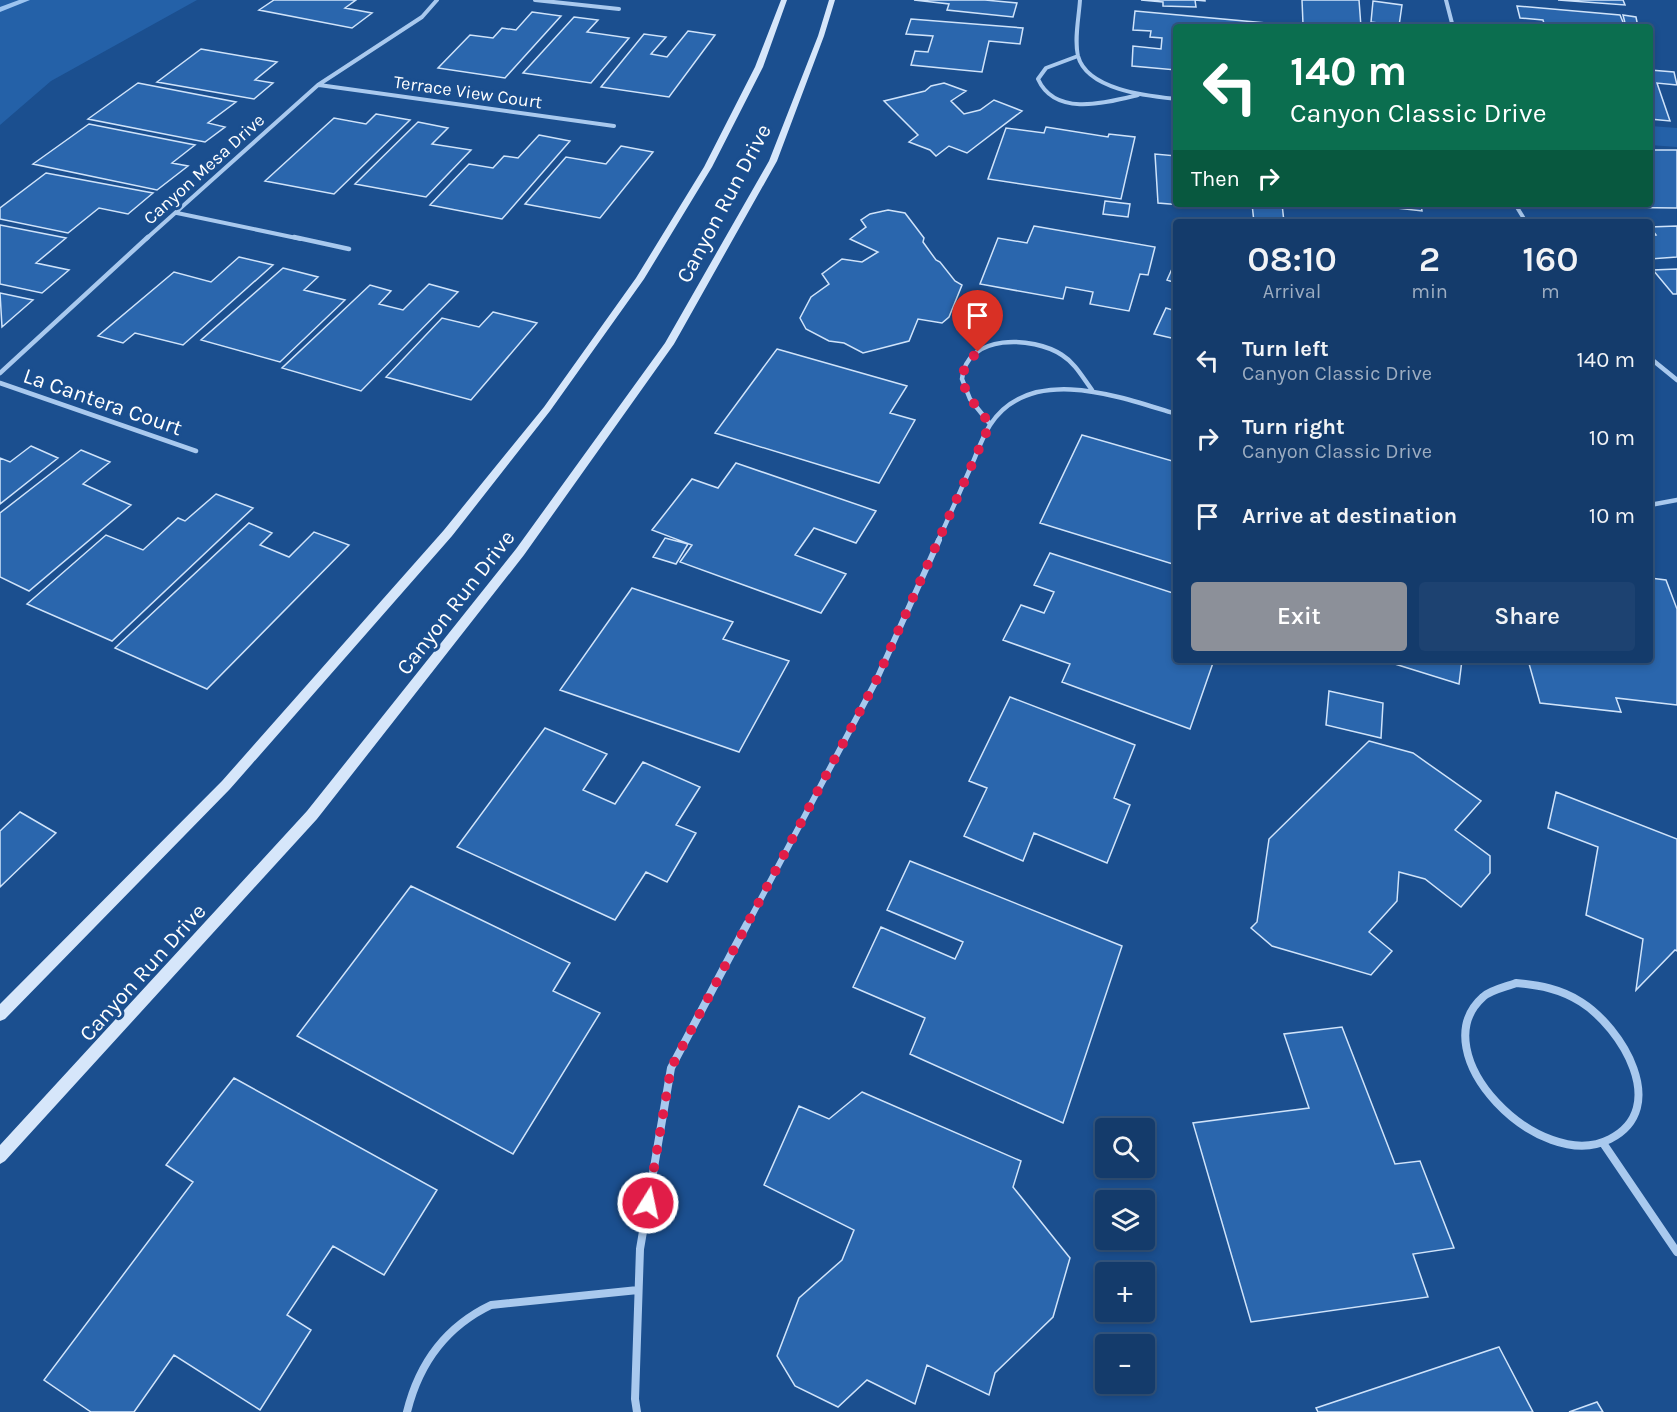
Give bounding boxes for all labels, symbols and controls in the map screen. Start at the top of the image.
text: 140 m [1290,46,1407,96]
icon: left [1191,48,1269,126]
street label: Terrace View Court [392,71,544,113]
text: Canyon Classic Drive [1290,97,1547,129]
street label: Canyon Mesa Drive [139,109,269,229]
street label: Canyon Run Drive [671,120,777,287]
icon: right [1252,162,1285,195]
text: Then [1191,166,1240,192]
text: 08:10 [1247,238,1337,280]
text: 2 [1419,238,1440,280]
text: 160 [1522,238,1579,280]
text: Arrival [1263,280,1321,303]
text: min [1411,280,1448,303]
text: m [1541,280,1560,303]
pin [952,290,1003,352]
icon: arrive [961,299,994,332]
text: Turn left [1242,336,1329,362]
icon: left [1191,344,1224,377]
text: 140 m [1577,347,1635,373]
text: Canyon Classic Drive [1242,362,1432,385]
street label: La Cantera Court [20,363,186,441]
text: Turn right [1242,414,1345,440]
icon: right [1191,422,1224,455]
text: 10 m [1589,425,1635,451]
text: Canyon Classic Drive [1242,440,1432,463]
icon: arrive [1191,500,1224,533]
text: Arrive at destination [1242,503,1457,529]
text: 10 m [1589,503,1635,529]
street label: Canyon Run Drive [391,525,520,680]
button: Exit [1191,582,1407,651]
button: Share [1419,582,1635,651]
street label: Canyon Run Drive [74,898,211,1047]
map controls [1095,1118,1155,1394]
button: search [1095,1118,1155,1178]
position arrow [616,1171,680,1235]
button: layers [1095,1190,1155,1250]
button: + [1095,1262,1155,1322]
button: − [1095,1334,1155,1394]

